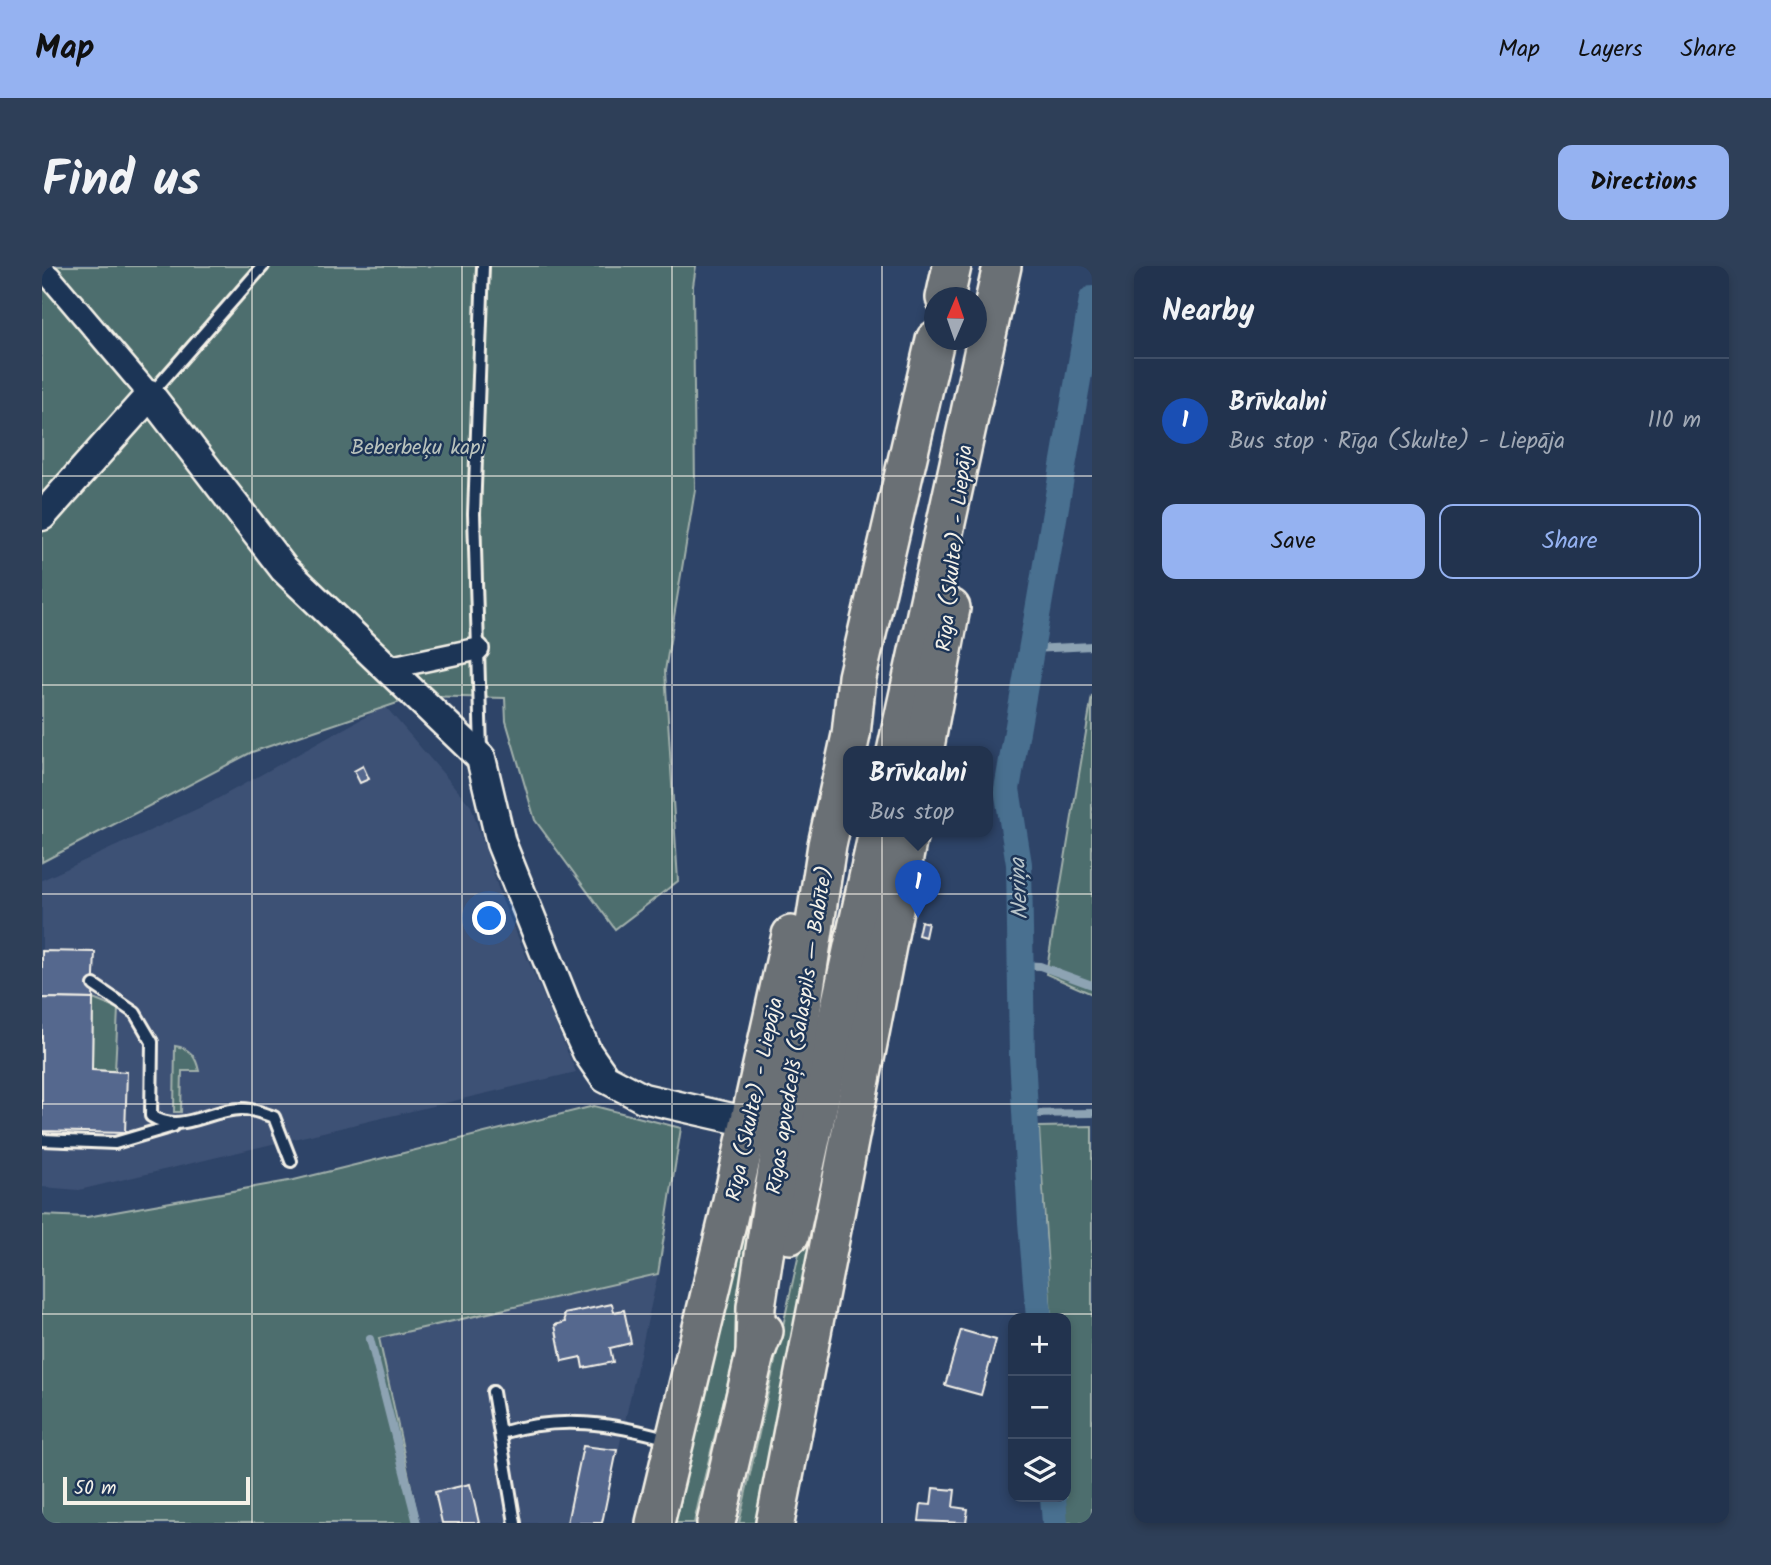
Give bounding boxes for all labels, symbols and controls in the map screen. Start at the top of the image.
text: Map [35,23,95,76]
text: Map [1498,30,1540,69]
text: Layers [1578,30,1642,69]
text: Share [1680,30,1736,69]
text: Find us [42,143,200,221]
button: Directions [1558,145,1729,220]
north arrow [924,287,987,350]
text: Nearby [1162,288,1254,336]
text: Brīvkalni [1229,382,1327,424]
text: 1 [1182,403,1188,439]
text: 110 m [1648,403,1701,439]
text: Bus stop · Rīga (Skulte) - Liepāja [1229,424,1565,460]
park label: Beberbeķu kapi [351,432,486,465]
street label: Rīga (Skulte) - Liepāja [928,443,983,653]
button: Save [1162,504,1425,579]
button: Share [1439,504,1701,579]
popup [843,746,993,837]
text: Brīvkalni [869,753,967,795]
text: Bus stop [869,795,954,831]
water label: Neriņa [1000,855,1040,921]
pin: 1 [895,860,941,918]
street label: Rīgas apvedceļš (Salaspils — Babīte) [758,864,843,1197]
your location [472,901,506,935]
street label: Rīga (Skulte) - Liepāja [718,994,793,1204]
map controls [1008,1313,1071,1502]
button: + [1008,1313,1071,1376]
button: − [1008,1376,1071,1439]
button: layers [1008,1439,1071,1502]
scale bar [63,1474,250,1506]
text: 50 m [74,1474,116,1504]

